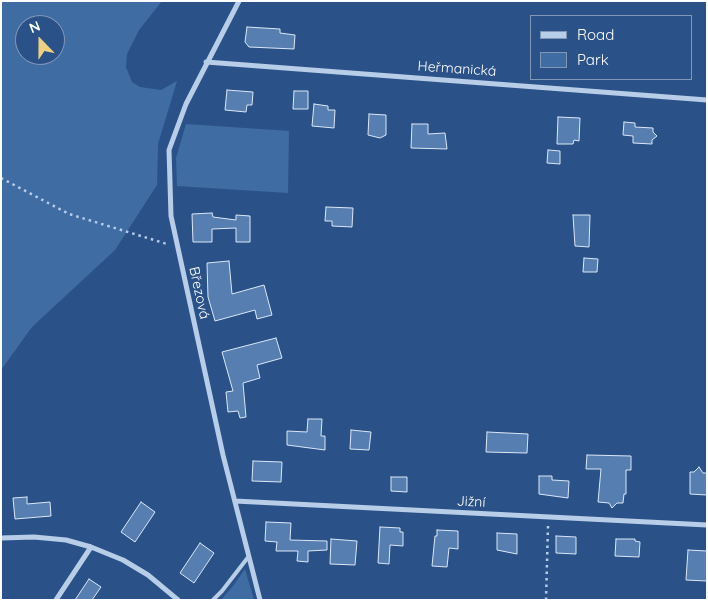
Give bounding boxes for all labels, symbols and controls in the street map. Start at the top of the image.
north arrow [15,15,65,65]
legend [530,15,693,80]
text: N [27,17,43,37]
text: Road [577,25,614,44]
text: Park [577,50,609,69]
street label: Heřmanická [417,58,497,80]
street label: Březová [185,265,213,321]
street label: Jižní [456,493,486,511]

